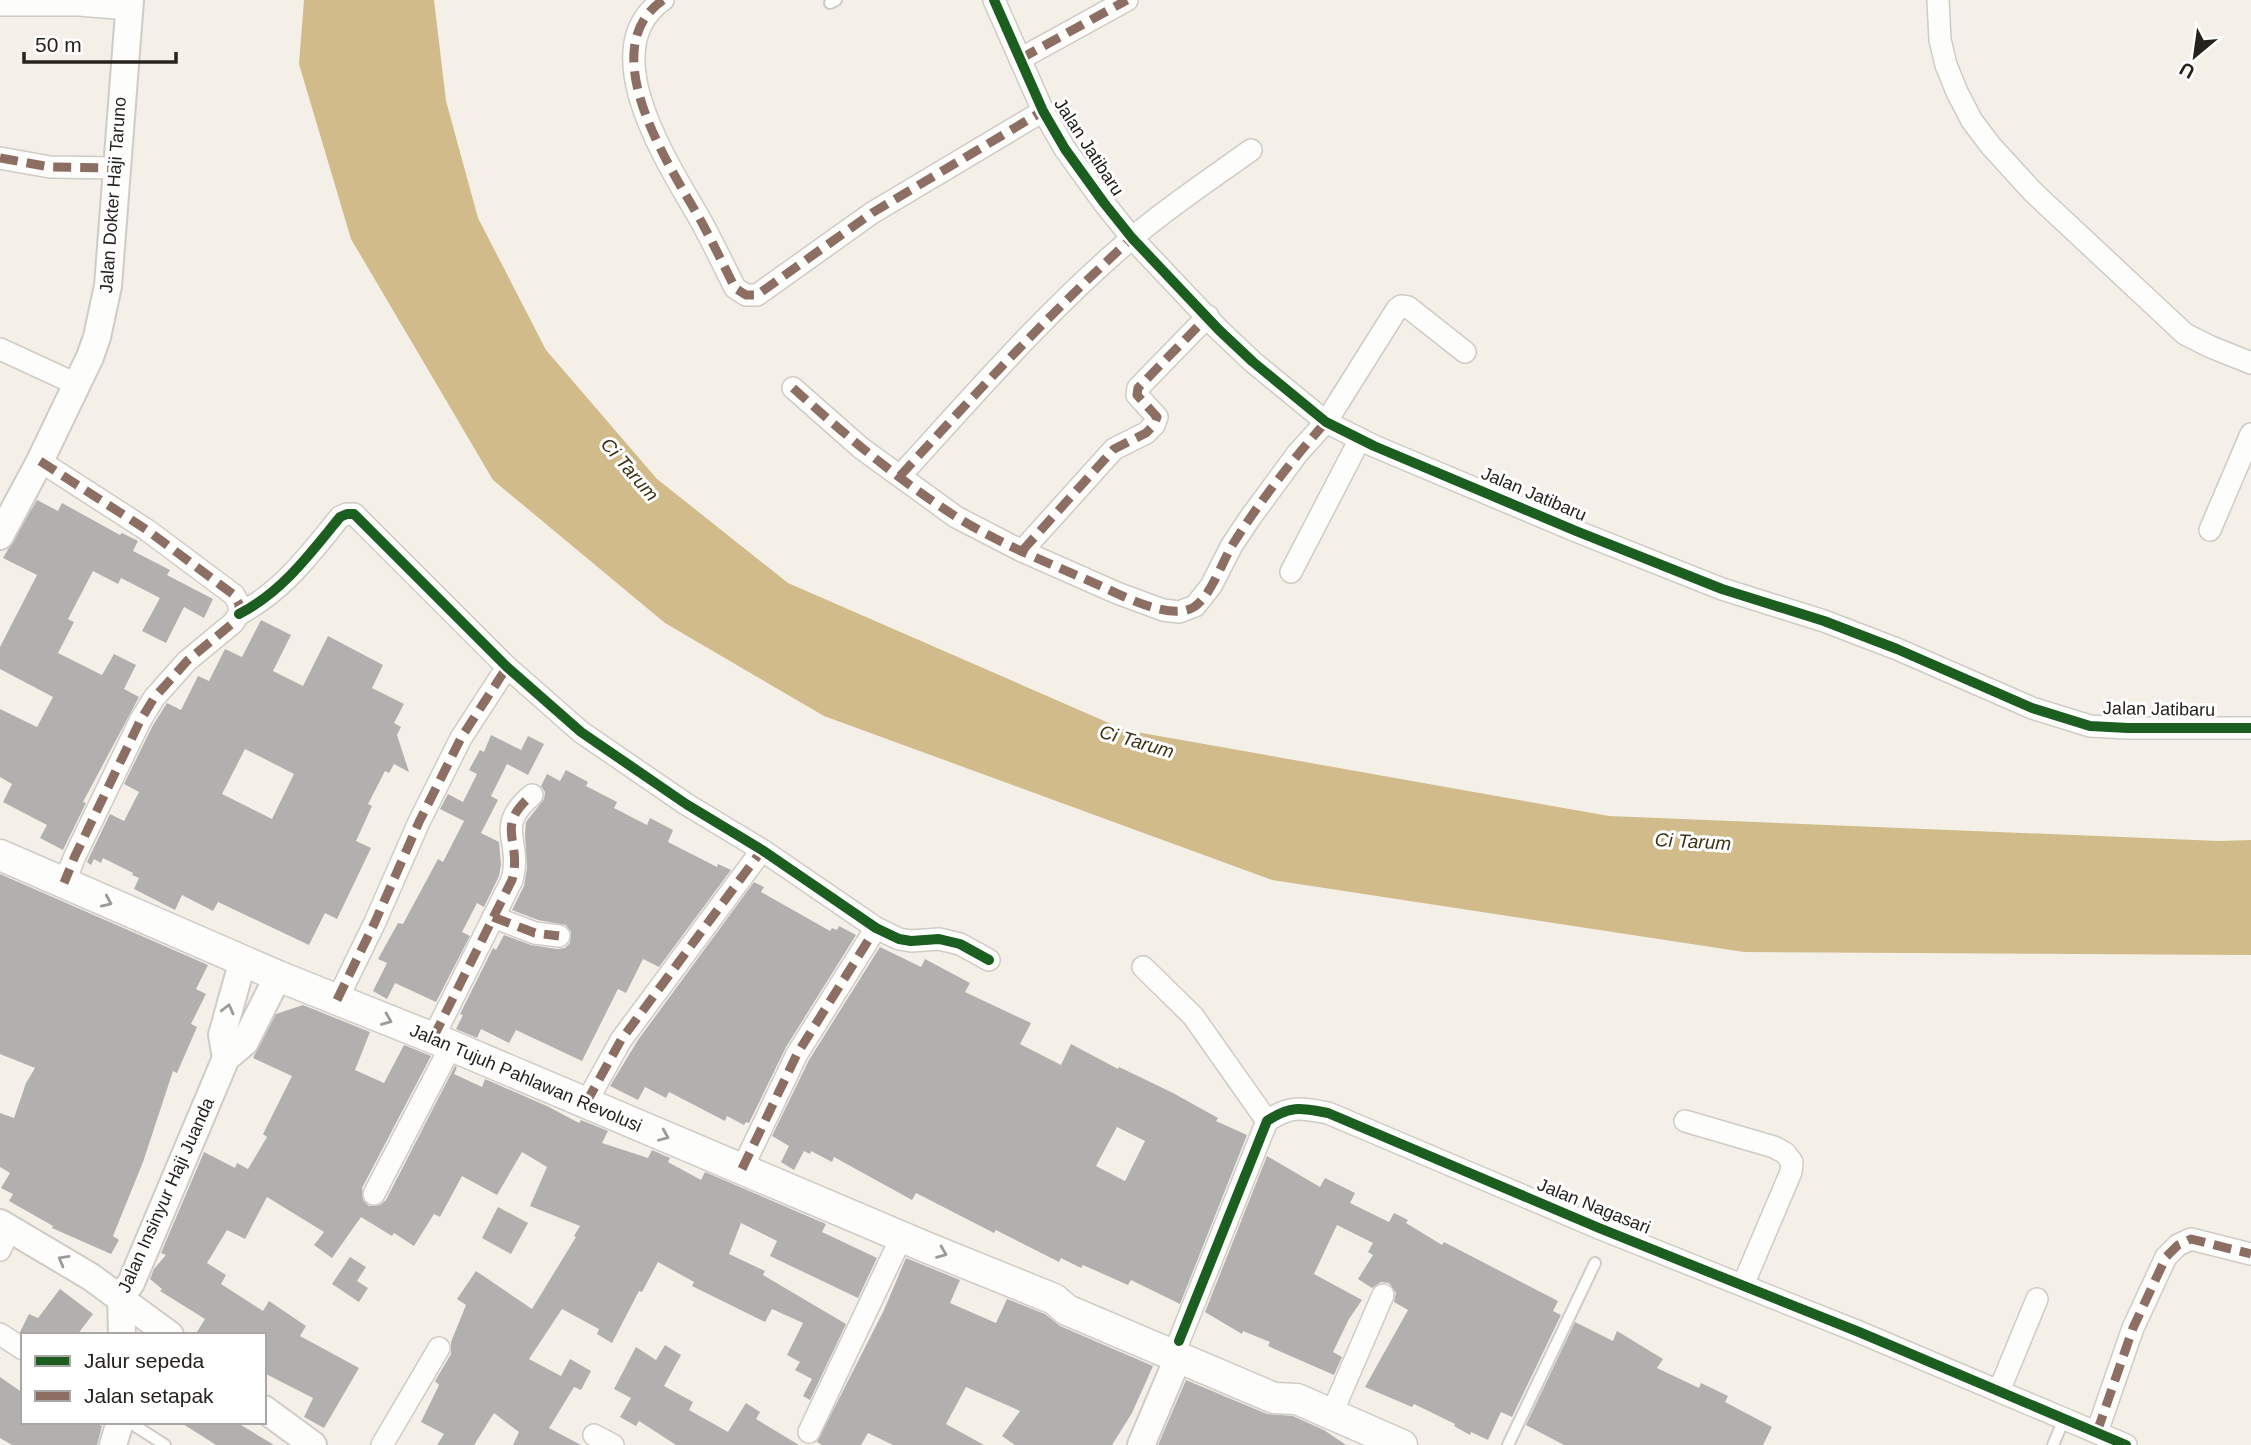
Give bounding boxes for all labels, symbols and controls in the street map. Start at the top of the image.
scale bar [24,21,177,65]
north arrow [2160,21,2230,91]
text: 50 m [35,33,82,56]
text: U [2176,58,2198,83]
street label: Jalan Jatibaru [1050,95,1128,199]
street label: Jalan Dokter Haji Taruno [96,96,130,294]
water label: Ci Tarum [597,434,663,505]
street label: Jalan Jatibaru [1479,463,1589,525]
street label: Jalan Jatibaru [2103,698,2215,720]
water label: Ci Tarum [1097,721,1176,762]
water label: Ci Tarum [1654,829,1732,854]
one-way arrow [100,894,113,908]
one-way arrow [220,1003,234,1015]
one-way arrow [380,1011,392,1025]
street label: Jalan Tujuh Pahlawan Revolusi [407,1020,645,1136]
street label: Jalan Insinyur Haji Juanda [114,1094,218,1296]
one-way arrow [657,1128,670,1142]
street label: Jalan Nagasari [1535,1174,1653,1238]
one-way arrow [935,1245,947,1259]
one-way arrow [58,1255,70,1268]
legend [21,1333,266,1424]
text: Jalur sepeda [84,1349,205,1372]
text: Jalan setapak [84,1384,214,1407]

